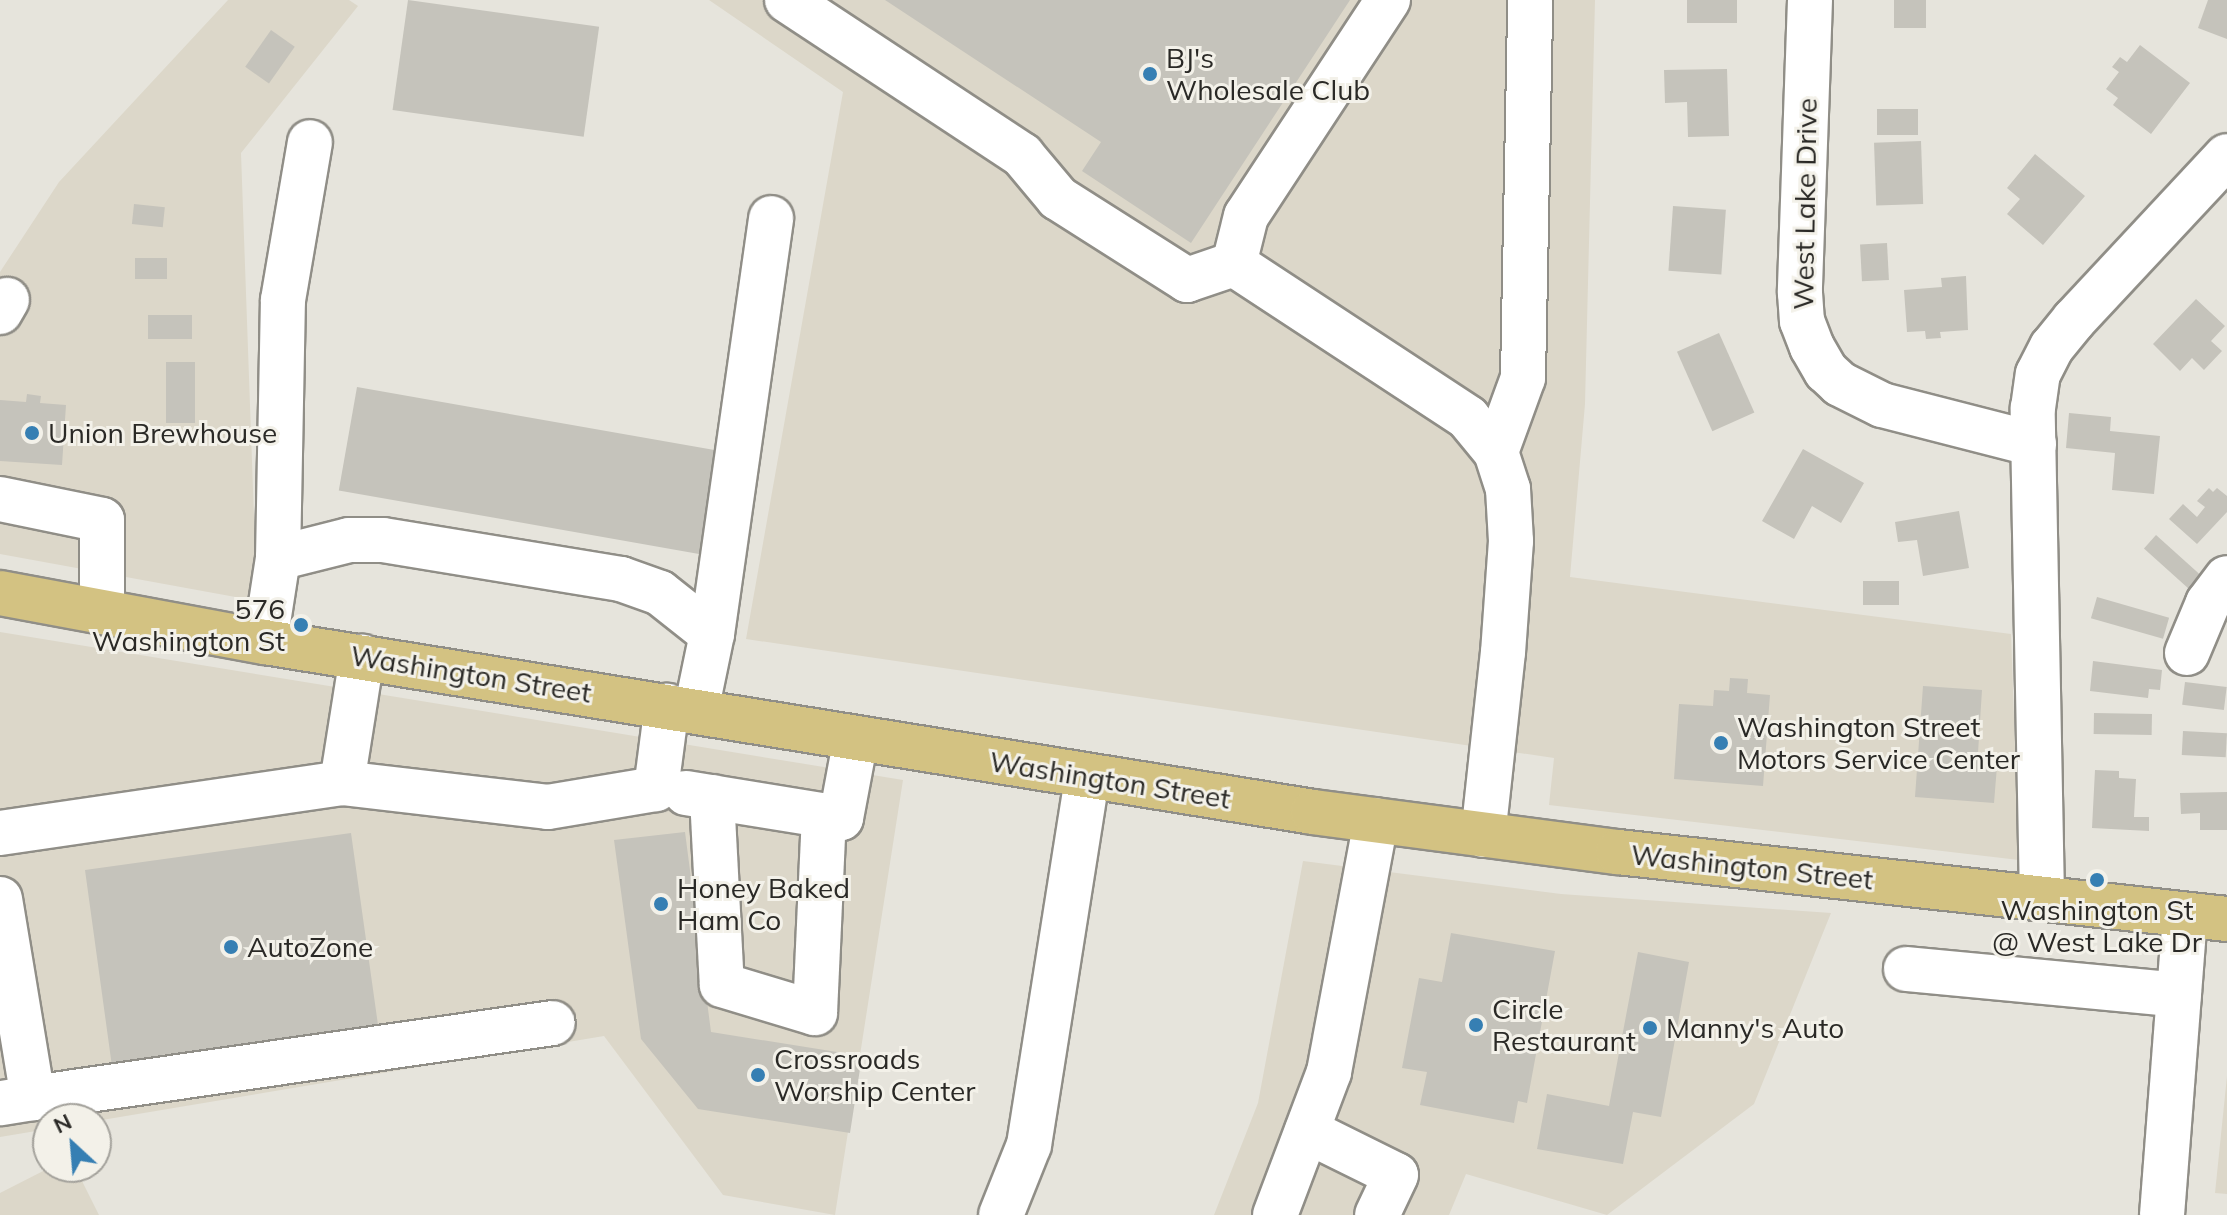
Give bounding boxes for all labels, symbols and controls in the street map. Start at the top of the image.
place label: BJ's Wholesale Club [1166,41,1370,107]
marker: BJ's Wholesale Club [1141,65,1159,83]
street label: West Lake Drive [1786,98,1824,310]
place label: Union Brewhouse [48,416,277,450]
marker: Union Brewhouse [23,424,41,442]
place label: 576 Washington St [92,592,285,658]
marker: 576 Washington St [292,616,310,634]
street label: Washington Street [348,638,594,710]
place label: Washington Street Motors Service Center [1737,710,2020,776]
marker: Washington Street Motors Service Center [1712,734,1730,752]
street label: Washington Street [987,744,1233,816]
street label: Washington Street [1629,838,1875,896]
place label: Honey Baked Ham Co [677,871,850,937]
marker: Washington St @ West Lake Dr [2088,871,2106,889]
place label: Washington St @ West Lake Dr [1992,893,2202,959]
marker: Honey Baked Ham Co [652,895,670,913]
place label: AutoZone [247,930,373,964]
marker: AutoZone [222,938,240,956]
place label: Circle Restaurant [1492,992,1636,1058]
place label: Manny's Auto [1666,1011,1844,1045]
marker: Circle Restaurant [1467,1016,1485,1034]
marker: Manny's Auto [1641,1019,1659,1037]
place label: Crossroads Worship Center [774,1042,975,1108]
marker: Crossroads Worship Center [749,1066,767,1084]
north arrow [32,1103,112,1183]
text: N [49,1107,76,1139]

